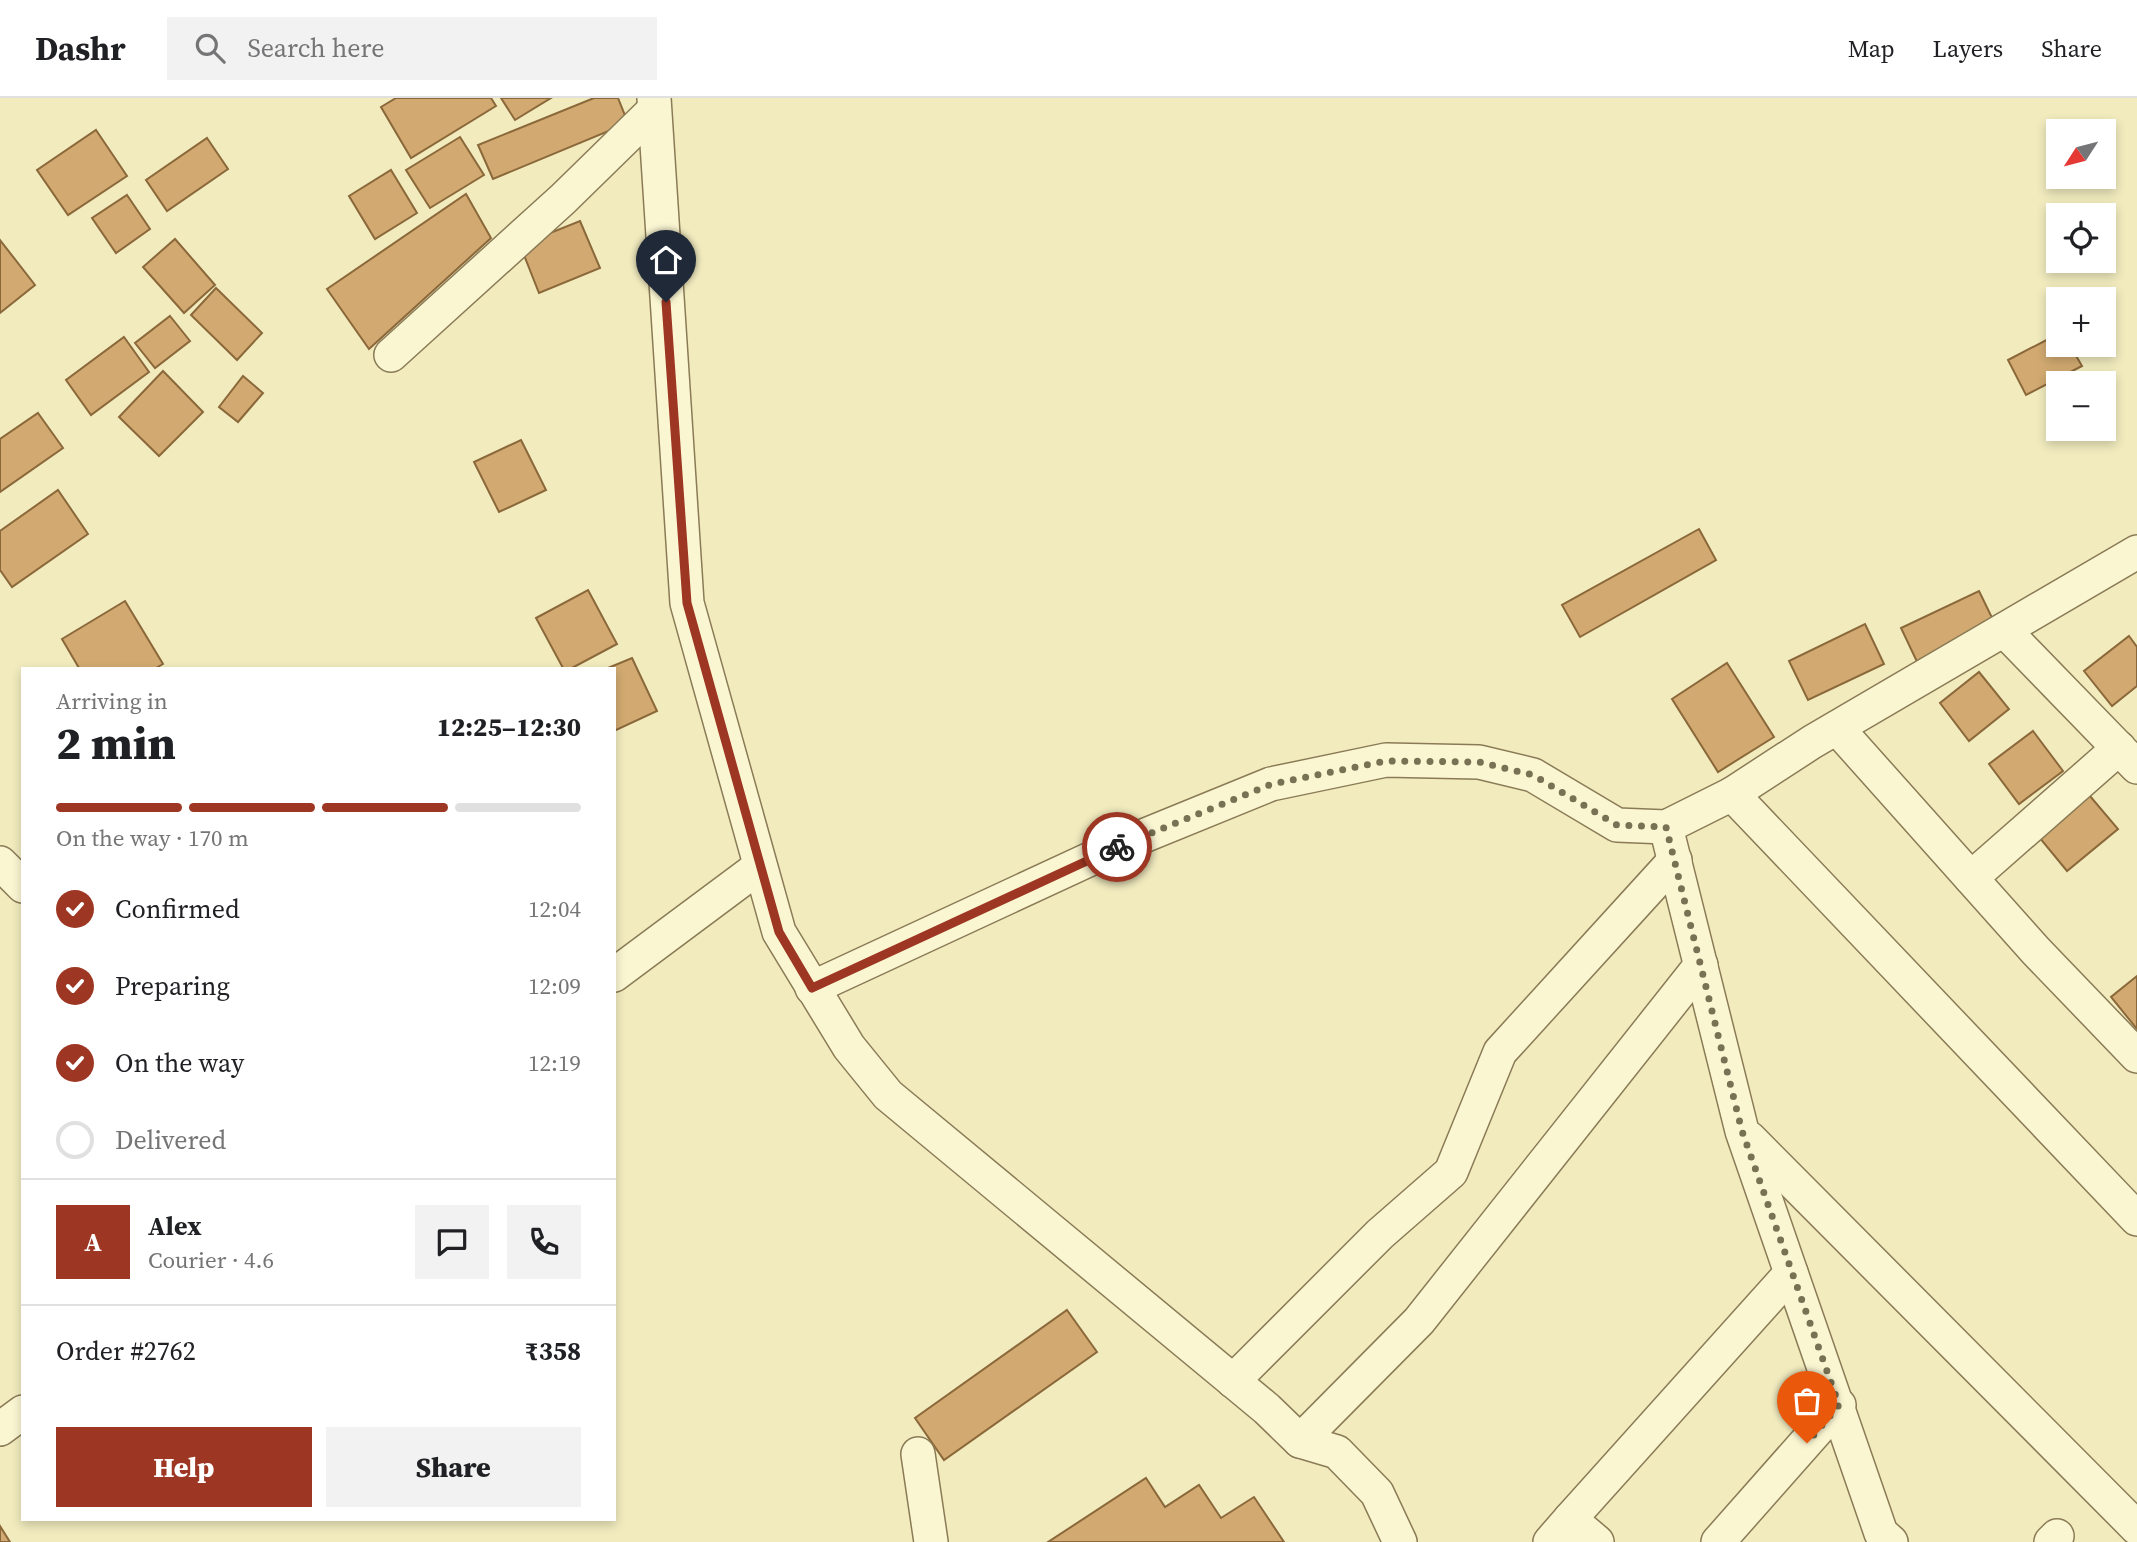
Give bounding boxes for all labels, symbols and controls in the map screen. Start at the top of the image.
search box [167,17,657,80]
text: Dashr [35,26,125,71]
icon: search [191,29,229,67]
text: Search here [247,30,385,66]
text: Map [1848,32,1895,65]
text: Layers [1933,32,2003,65]
text: Share [2041,32,2102,65]
north arrow [2046,119,2116,189]
map controls [2046,119,2116,441]
button: locate [2046,203,2116,273]
pin [636,230,696,302]
icon: home [647,241,685,279]
button: + [2046,287,2116,357]
button: − [2046,371,2116,441]
text: Arriving in [56,685,168,717]
text: 12:25–12:30 [437,709,581,745]
text: 2 min [56,711,176,774]
courier [1082,812,1152,882]
text: On the way · 170 m [56,822,249,854]
icon: bike [1098,828,1136,866]
icon: check [56,890,94,928]
text: Confirmed [115,891,240,927]
text: 12:04 [528,893,581,925]
icon: check [56,967,94,1005]
text: Preparing [115,968,230,1004]
text: 12:09 [528,970,581,1002]
icon: check [56,1044,94,1082]
text: On the way [115,1045,244,1081]
text: 12:19 [528,1047,581,1079]
text: Delivered [115,1122,226,1158]
button: chat [415,1205,489,1279]
button: phone [507,1205,581,1279]
text: Alex [148,1208,202,1244]
text: A [84,1224,102,1260]
text: Courier · 4.6 [148,1244,274,1276]
text: Order #2762 [56,1333,196,1369]
text: ₹358 [525,1333,581,1369]
pin [1777,1371,1837,1443]
icon: bag [1788,1382,1826,1420]
button: Help [56,1427,312,1507]
button: Share [326,1427,581,1507]

